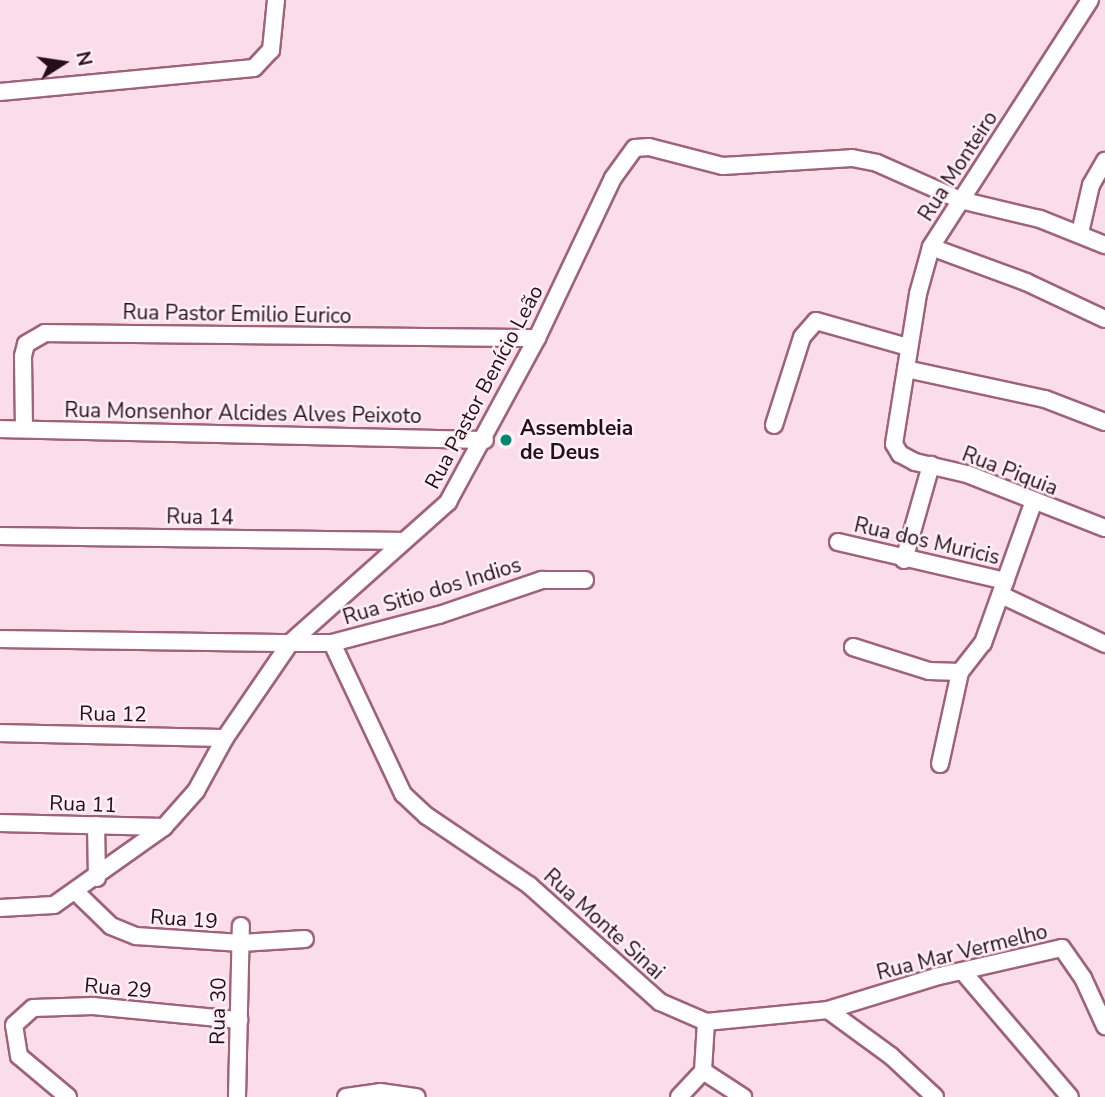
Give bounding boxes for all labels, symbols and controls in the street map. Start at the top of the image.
north arrow [28,28,98,98]
text: N [69,49,98,68]
street label: Rua Monteiro [913,106,1003,226]
street label: Rua Pastor Benício Leão [420,281,548,493]
street label: Rua Pastor Emilio Eurico [122,299,352,329]
street label: Rua Monsenhor Alcides Alves Peixoto [64,397,422,429]
place label: Assembleia de Deus [520,415,633,465]
marker: Assembleia de Deus [498,432,514,448]
street label: Rua Piquia [959,441,1061,501]
street label: Rua 14 [166,504,234,530]
street label: Rua dos Muricis [852,512,1002,570]
street label: Rua Sitio dos Indios [340,552,524,630]
street label: Rua 12 [79,701,147,727]
street label: Rua 11 [49,790,117,818]
street label: Rua Monte Sinai [539,863,669,985]
street label: Rua 19 [149,904,219,934]
street label: Rua Mar Vermelho [874,919,1050,985]
street label: Rua 29 [83,973,153,1003]
street label: Rua 30 [205,977,231,1045]

